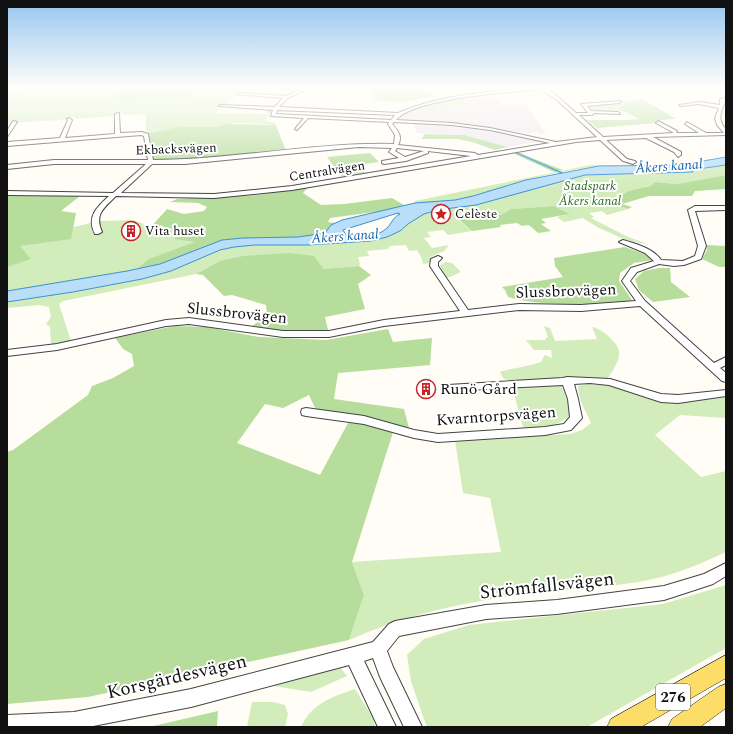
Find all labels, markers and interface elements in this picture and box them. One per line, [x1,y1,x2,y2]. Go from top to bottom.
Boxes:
street label: Ekbacksvägen [135,138,217,160]
water label: Åkers kanal [634,153,704,179]
street label: Centralvägen [288,155,367,187]
park label: Stadspark Åkers kanal [558,176,622,211]
place icon: Celèste [430,203,452,225]
place label: Celèste [455,204,497,224]
building icon: Vita huset [120,220,142,242]
place label: Vita huset [145,221,205,241]
water label: Åkers kanal [310,223,380,249]
street label: Slussbrovägen [515,277,617,305]
street label: Slussbrovägen [186,296,288,330]
place label: Runö Gård [440,377,517,401]
building icon: Runö Gård [415,378,437,400]
street label: Kvarntorpsvägen [435,400,557,432]
street label: Strömfallsvägen [478,565,616,607]
street label: Korsgärdesvägen [104,647,250,707]
road number: 276 [656,684,690,710]

